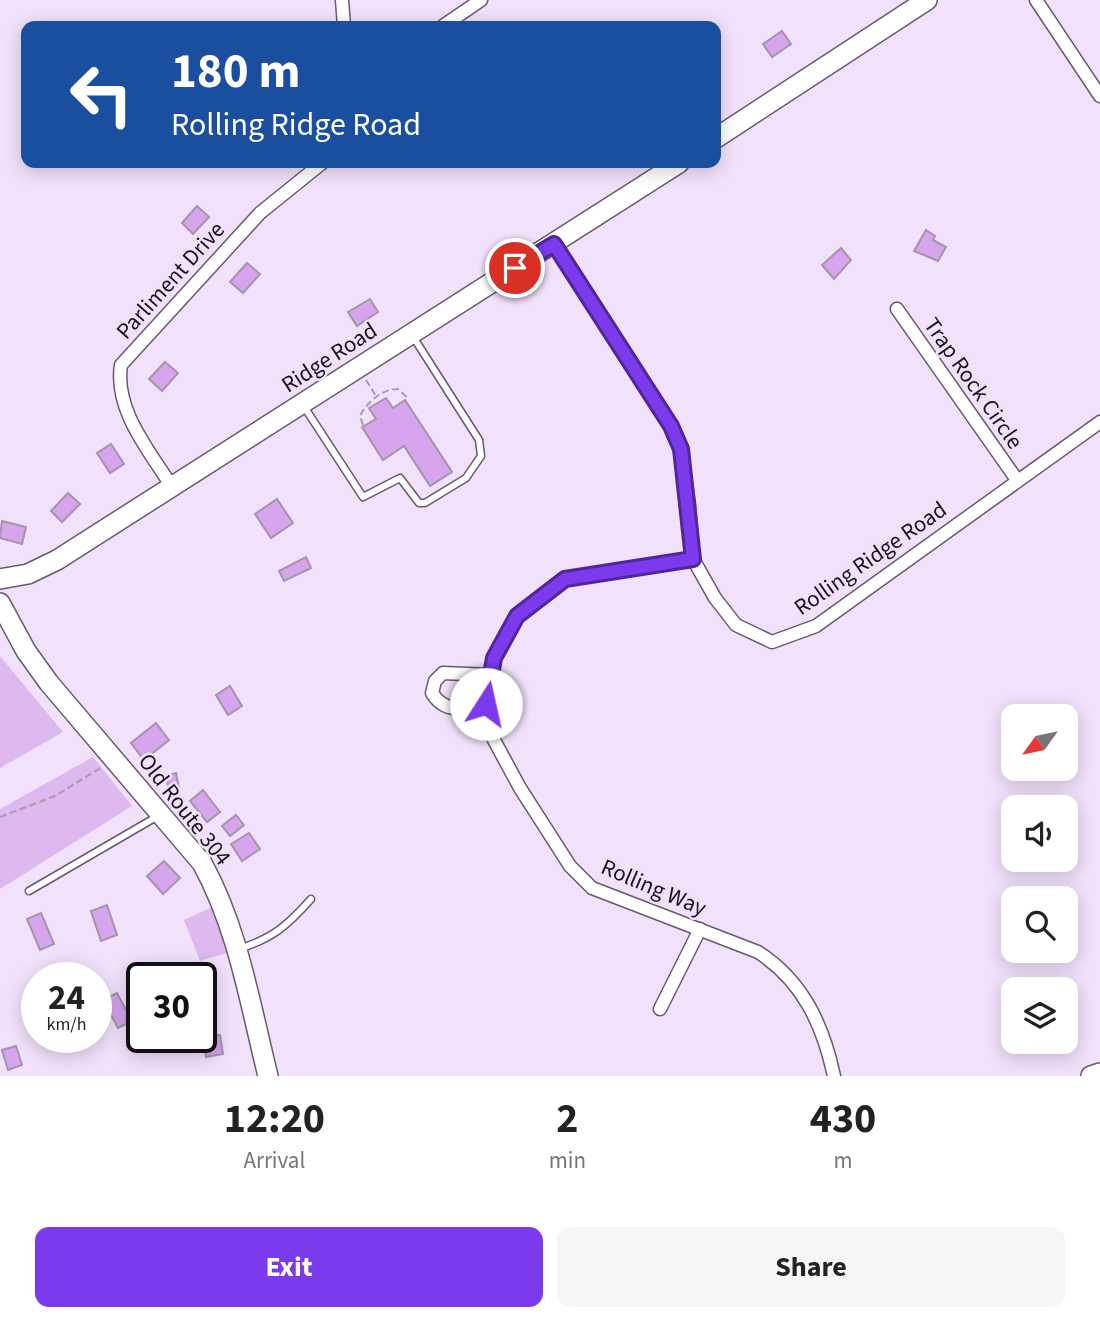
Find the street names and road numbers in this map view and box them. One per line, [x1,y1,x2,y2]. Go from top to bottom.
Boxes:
street label: Parliment Drive [108,214,232,347]
street label: Trap Rock Circle [916,311,1031,456]
street label: Ridge Road [275,314,384,401]
street label: Rolling Ridge Road [787,493,953,623]
street label: Old Route 304 [130,746,239,872]
street label: Rolling Way [596,850,712,925]

